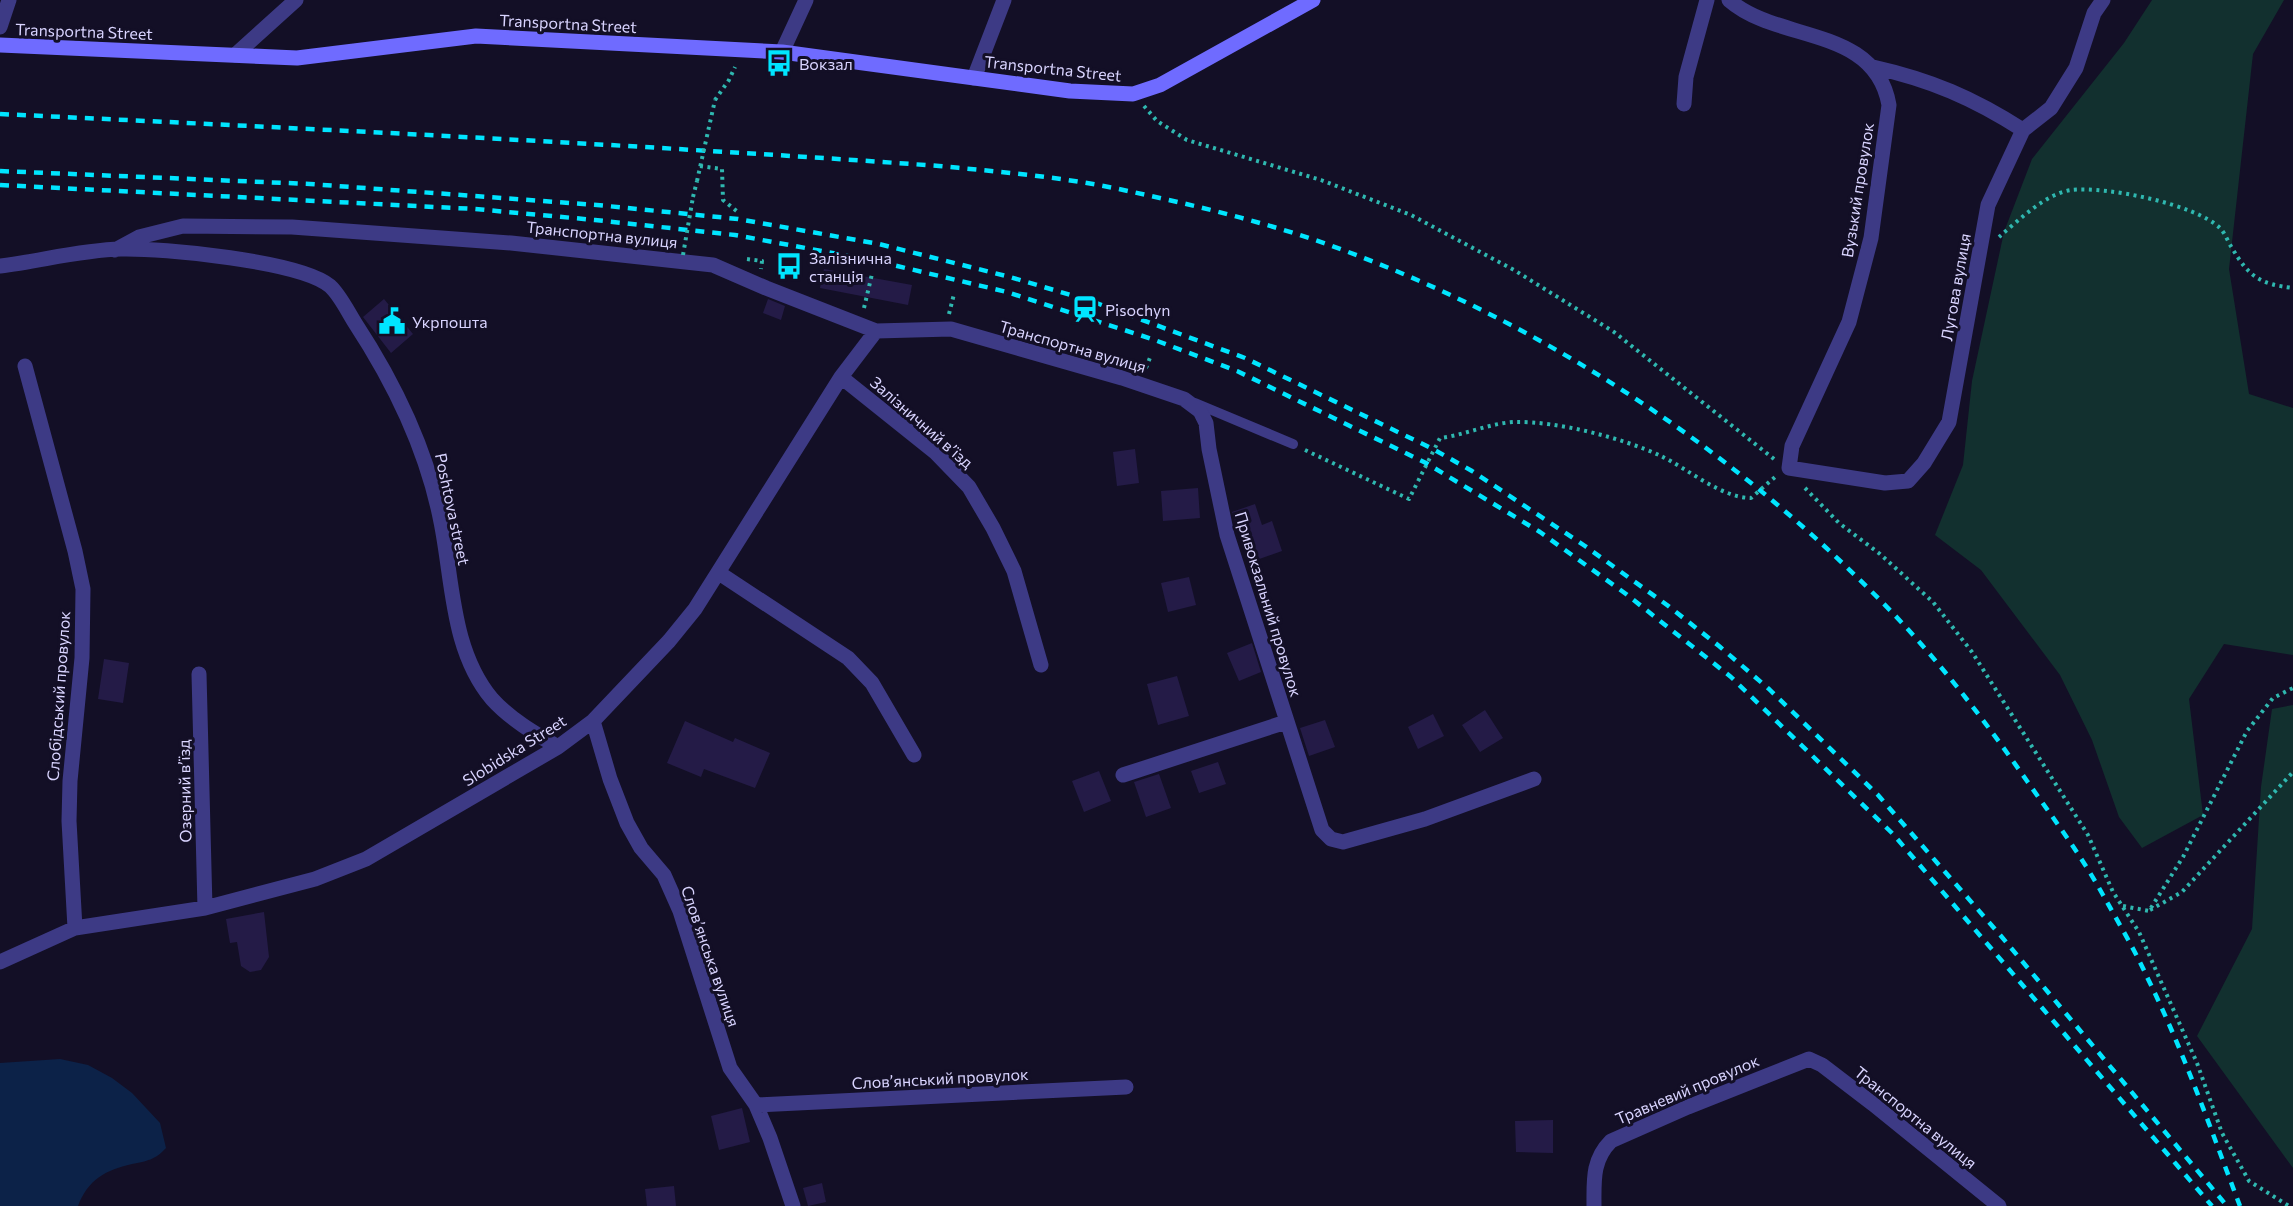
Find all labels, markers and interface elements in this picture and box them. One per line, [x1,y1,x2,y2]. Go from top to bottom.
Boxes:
street label: Transportna Street [499,10,638,36]
street label: Transportna Street [15,19,154,43]
bus stop icon: Вокзал [764,48,794,78]
street label: Transportna Street [984,51,1123,85]
place label: Вокзал [799,54,853,73]
street label: Вузький провулок [1837,121,1877,259]
street label: Транспортна вулиця [526,217,678,251]
street label: Лугова вулиця [1936,232,1974,342]
place label: Залізнична станція [809,248,892,285]
bus stop icon: Залізнична станція [774,251,804,281]
station icon: Pisochyn [1070,294,1100,324]
place label: Pisochyn [1105,300,1170,319]
public building icon: Укрпошта [377,306,407,336]
place label: Укрпошта [412,312,488,331]
street label: Транспортна вулиця [997,316,1149,376]
street label: Залізничний в’їзд [867,372,978,472]
street label: Poshtova street [432,451,474,567]
street label: Привокзальний провулок [1232,509,1306,699]
street label: Слобідський провулок [43,610,73,782]
street label: Slobidska Street [459,710,570,789]
street label: Озерний в’їзд [174,739,194,843]
street label: Слов’янська вулиця [678,883,744,1029]
street label: Травневий провулок [1612,1050,1762,1128]
street label: Транспортна вулиця [1851,1062,1981,1172]
street label: Слов’янський провулок [851,1064,1029,1092]

